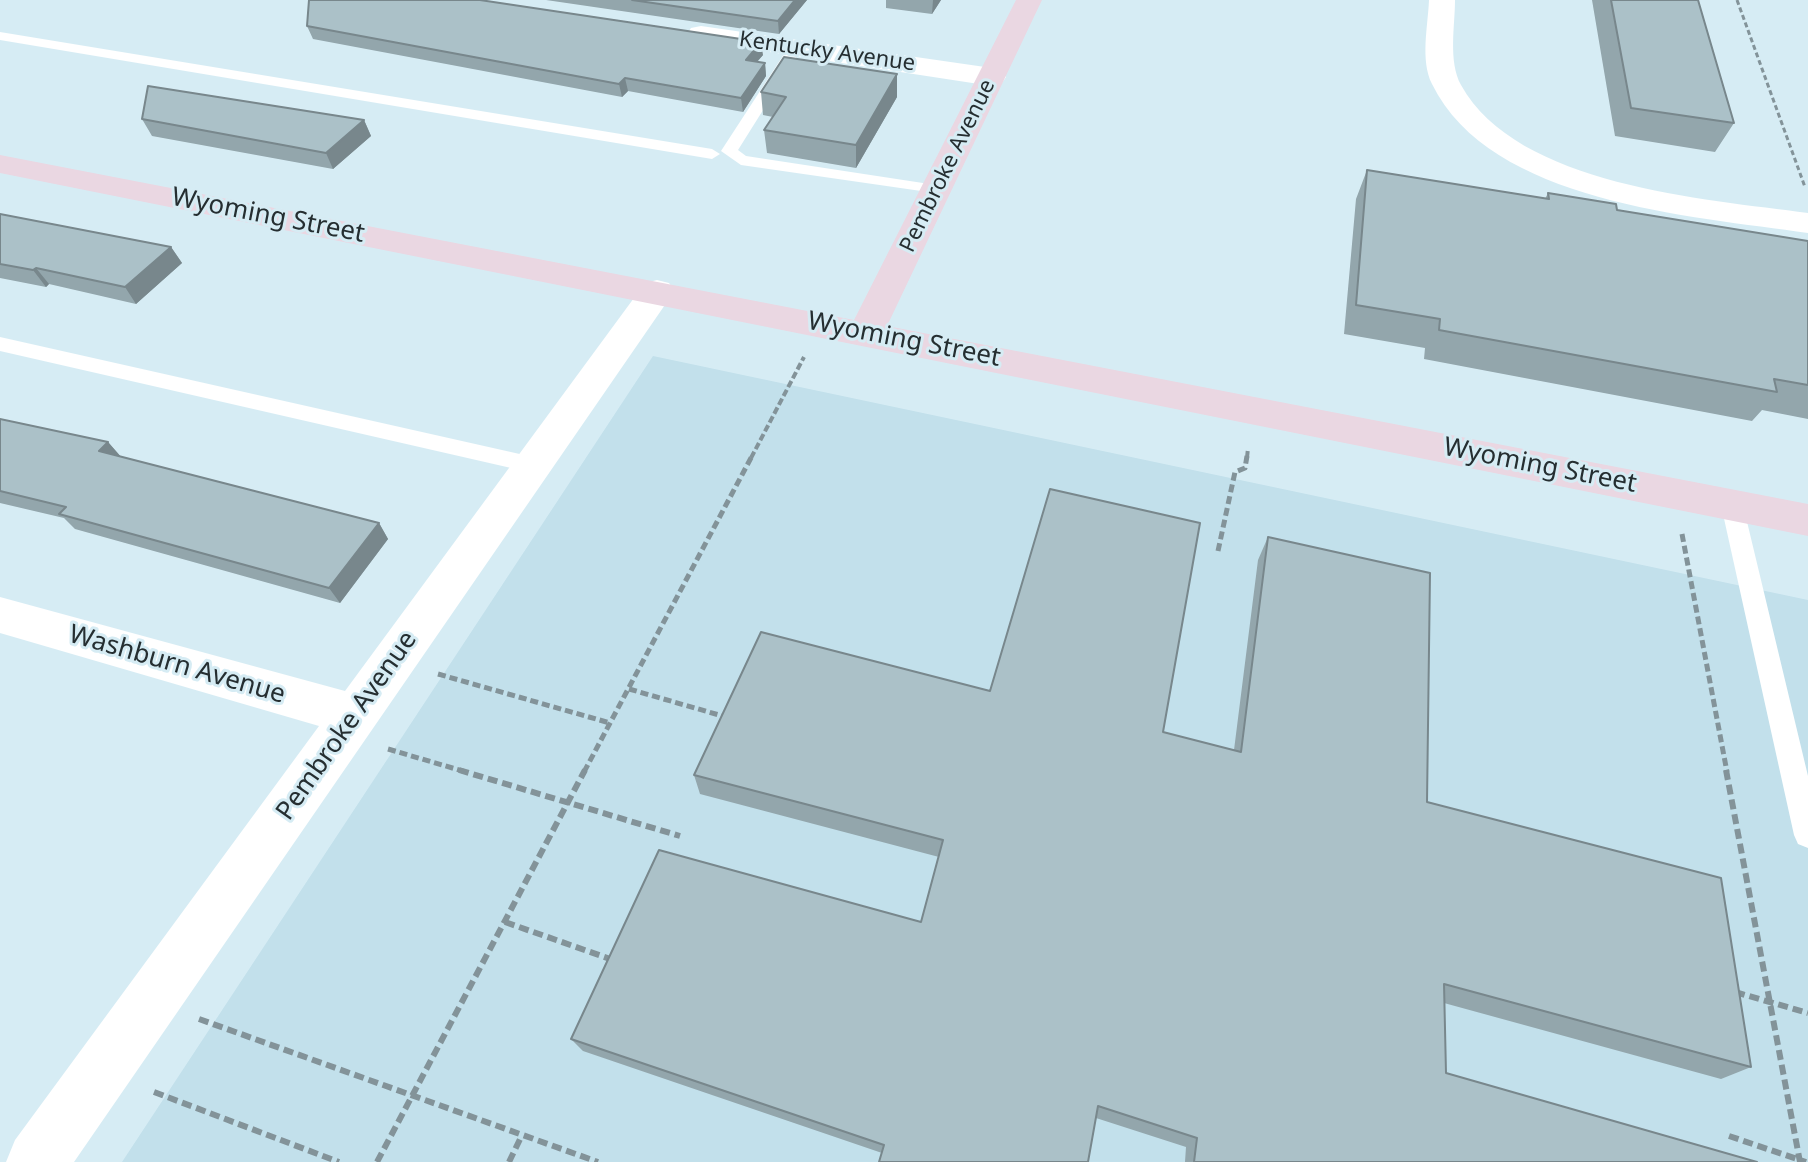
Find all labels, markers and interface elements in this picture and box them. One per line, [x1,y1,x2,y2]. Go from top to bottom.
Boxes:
street label: Kentucky Avenue [737,27,917,77]
street label: Pembroke Avenue [895,75,1001,257]
street label: Wyoming Street [169,182,367,250]
street label: Wyoming Street [805,306,1003,374]
street label: Wyoming Street [1441,432,1639,500]
street label: Washburn Avenue [65,619,289,711]
street label: Pembroke Avenue [270,626,424,826]

